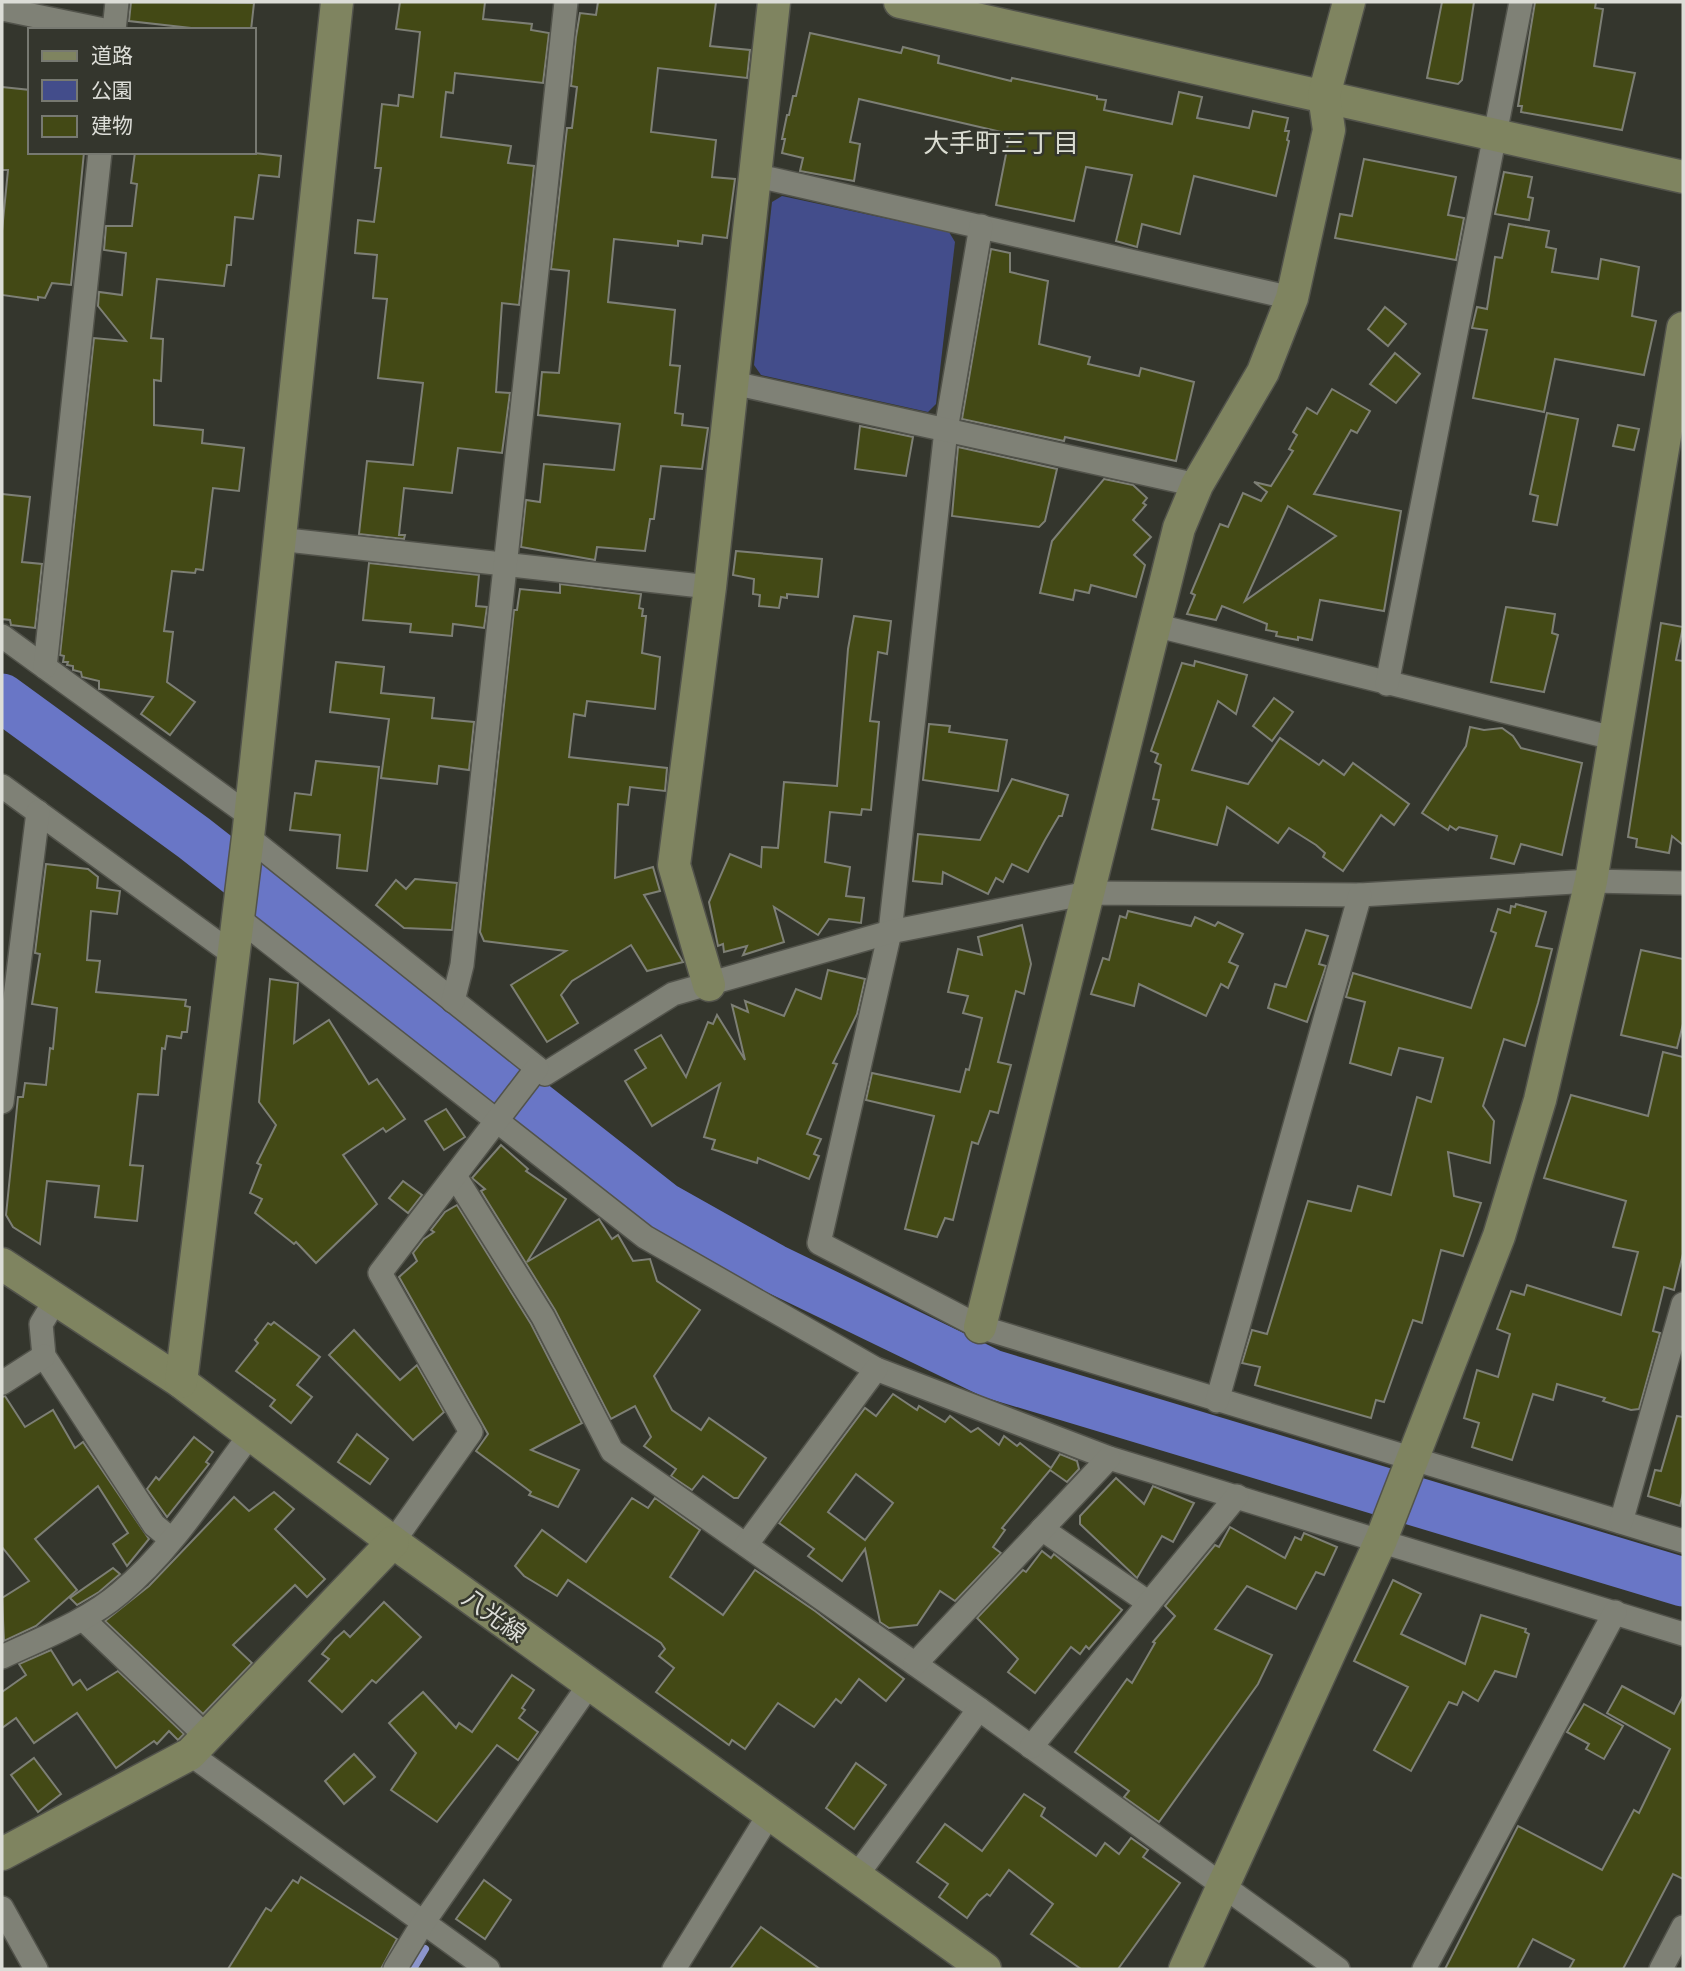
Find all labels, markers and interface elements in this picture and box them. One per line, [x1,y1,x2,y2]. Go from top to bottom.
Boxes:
legend [28,28,256,154]
text: 道路 [91,42,133,69]
text: 公園 [91,77,133,104]
text: 建物 [91,112,133,139]
district label: 大手町三丁目 [923,126,1079,160]
street label: 八光線 [456,1582,533,1649]

